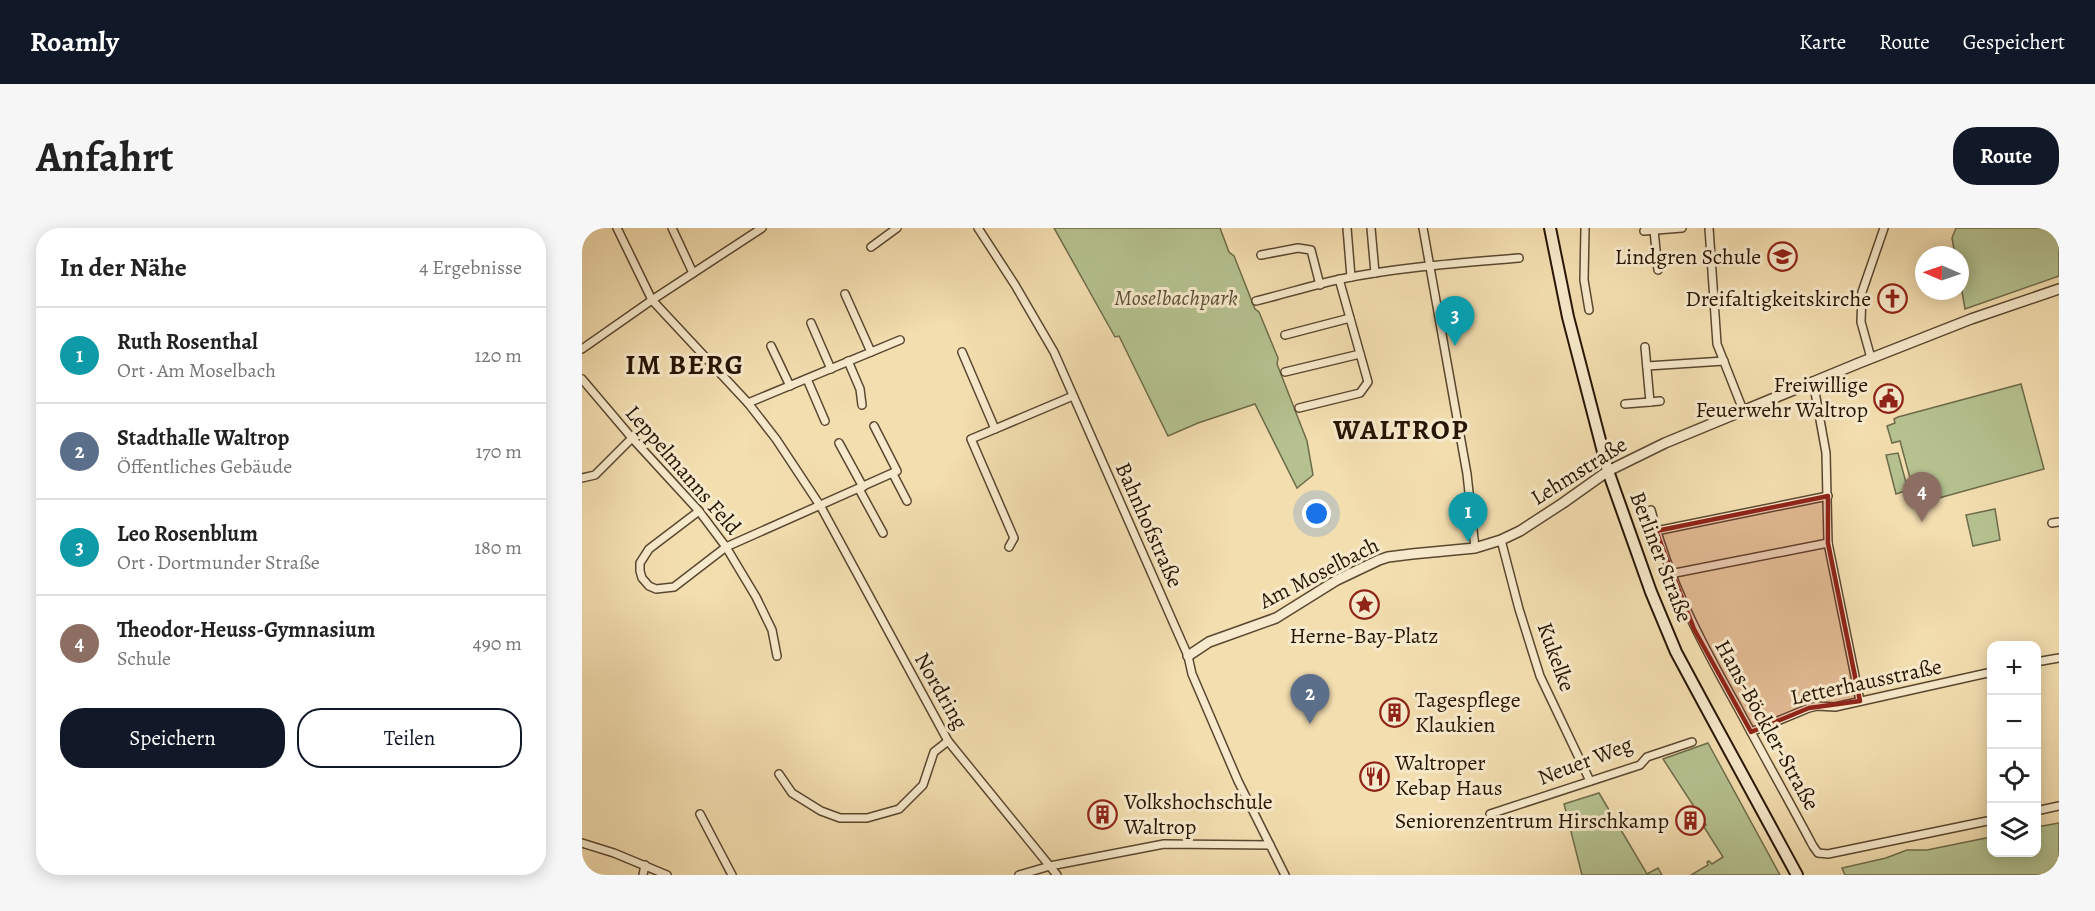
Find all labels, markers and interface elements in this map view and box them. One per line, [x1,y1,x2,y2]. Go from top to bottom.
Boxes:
text: Roamly [30,23,119,61]
text: Karte [1799,28,1846,56]
text: Route [1879,28,1930,56]
text: Gespeichert [1963,28,2065,56]
button: Route [1953,127,2059,185]
text: Anfahrt [36,128,173,185]
school or university icon: Lindgren Schule [1766,241,1798,273]
place label: Lindgren Schule [1615,242,1761,272]
north arrow [1915,246,1969,300]
text: In der Nähe [60,250,187,285]
text: 4 Ergebnisse [419,254,522,281]
park label: Moselbachpark [1114,283,1238,313]
church icon: Dreifaltigkeitskirche [1876,283,1908,315]
place label: Dreifaltigkeitskirche [1685,284,1871,314]
pin: 3 [1436,296,1474,346]
text: Ruth Rosenthal [117,327,258,357]
text: 1 [76,342,83,369]
text: 120 m [474,342,522,369]
district label: IM BERG [625,346,745,384]
text: Ort · Am Moselbach [117,357,276,384]
place label: Freiwillige Feuerwehr Waltrop [1695,370,1868,425]
public building icon: Freiwillige Feuerwehr Waltrop [1873,382,1905,414]
street label: Leppelmanns Feld [618,399,748,541]
district label: WALTROP [1332,411,1469,449]
text: Stadthalle Waltrop [117,423,289,453]
street label: Lehmstraße [1525,430,1633,512]
text: 2 [75,438,84,465]
text: 170 m [476,438,522,465]
text: Öffentliches Gebäude [117,453,292,480]
street label: Bahnhofstraße [1108,457,1190,593]
pin: 4 [1902,472,1942,522]
street label: Berliner Straße [1622,487,1700,627]
pin: 1 [1448,492,1488,542]
your location [1302,499,1331,528]
text: Leo Rosenblum [117,519,258,549]
street label: Am Moselbach [1253,530,1384,617]
text: 3 [75,534,84,561]
text: 180 m [474,534,522,561]
text: Ort · Dortmunder Straße [117,549,320,576]
place icon: Herne-Bay-Platz [1348,588,1380,620]
text: Theodor-Heuss-Gymnasium [117,615,375,645]
street label: Kukelke [1530,618,1582,696]
place label: Herne-Bay-Platz [1290,621,1439,651]
text: 4 [75,630,84,657]
text: 490 m [473,630,522,657]
street label: Hans-Böckler-Straße [1708,634,1826,816]
map controls [1987,641,2041,857]
button: + [1987,641,2041,695]
text: Schule [117,645,171,672]
street label: Nordring [907,647,975,735]
street label: Letterhausstraße [1788,651,1944,713]
pin: 2 [1290,674,1330,724]
place label: Tagespflege Klaukien [1415,685,1521,740]
button: − [1987,695,2041,749]
building icon: Tagespflege Klaukien [1378,697,1410,729]
button: Speichern [60,708,285,768]
button: Teilen [297,708,522,768]
street label: Neuer Weg [1533,729,1637,793]
place label: Waltroper Kebap Haus [1394,748,1503,803]
button: locate [1987,749,2041,803]
restaurant icon: Waltroper Kebap Haus [1358,760,1390,792]
place label: Volkshochschule Waltrop [1123,787,1273,842]
building icon: Volkshochschule Waltrop [1087,799,1119,831]
button: layers [1987,803,2041,857]
building icon: Seniorenzentrum Hirschkamp [1674,805,1706,837]
place label: Seniorenzentrum Hirschkamp [1395,806,1669,836]

